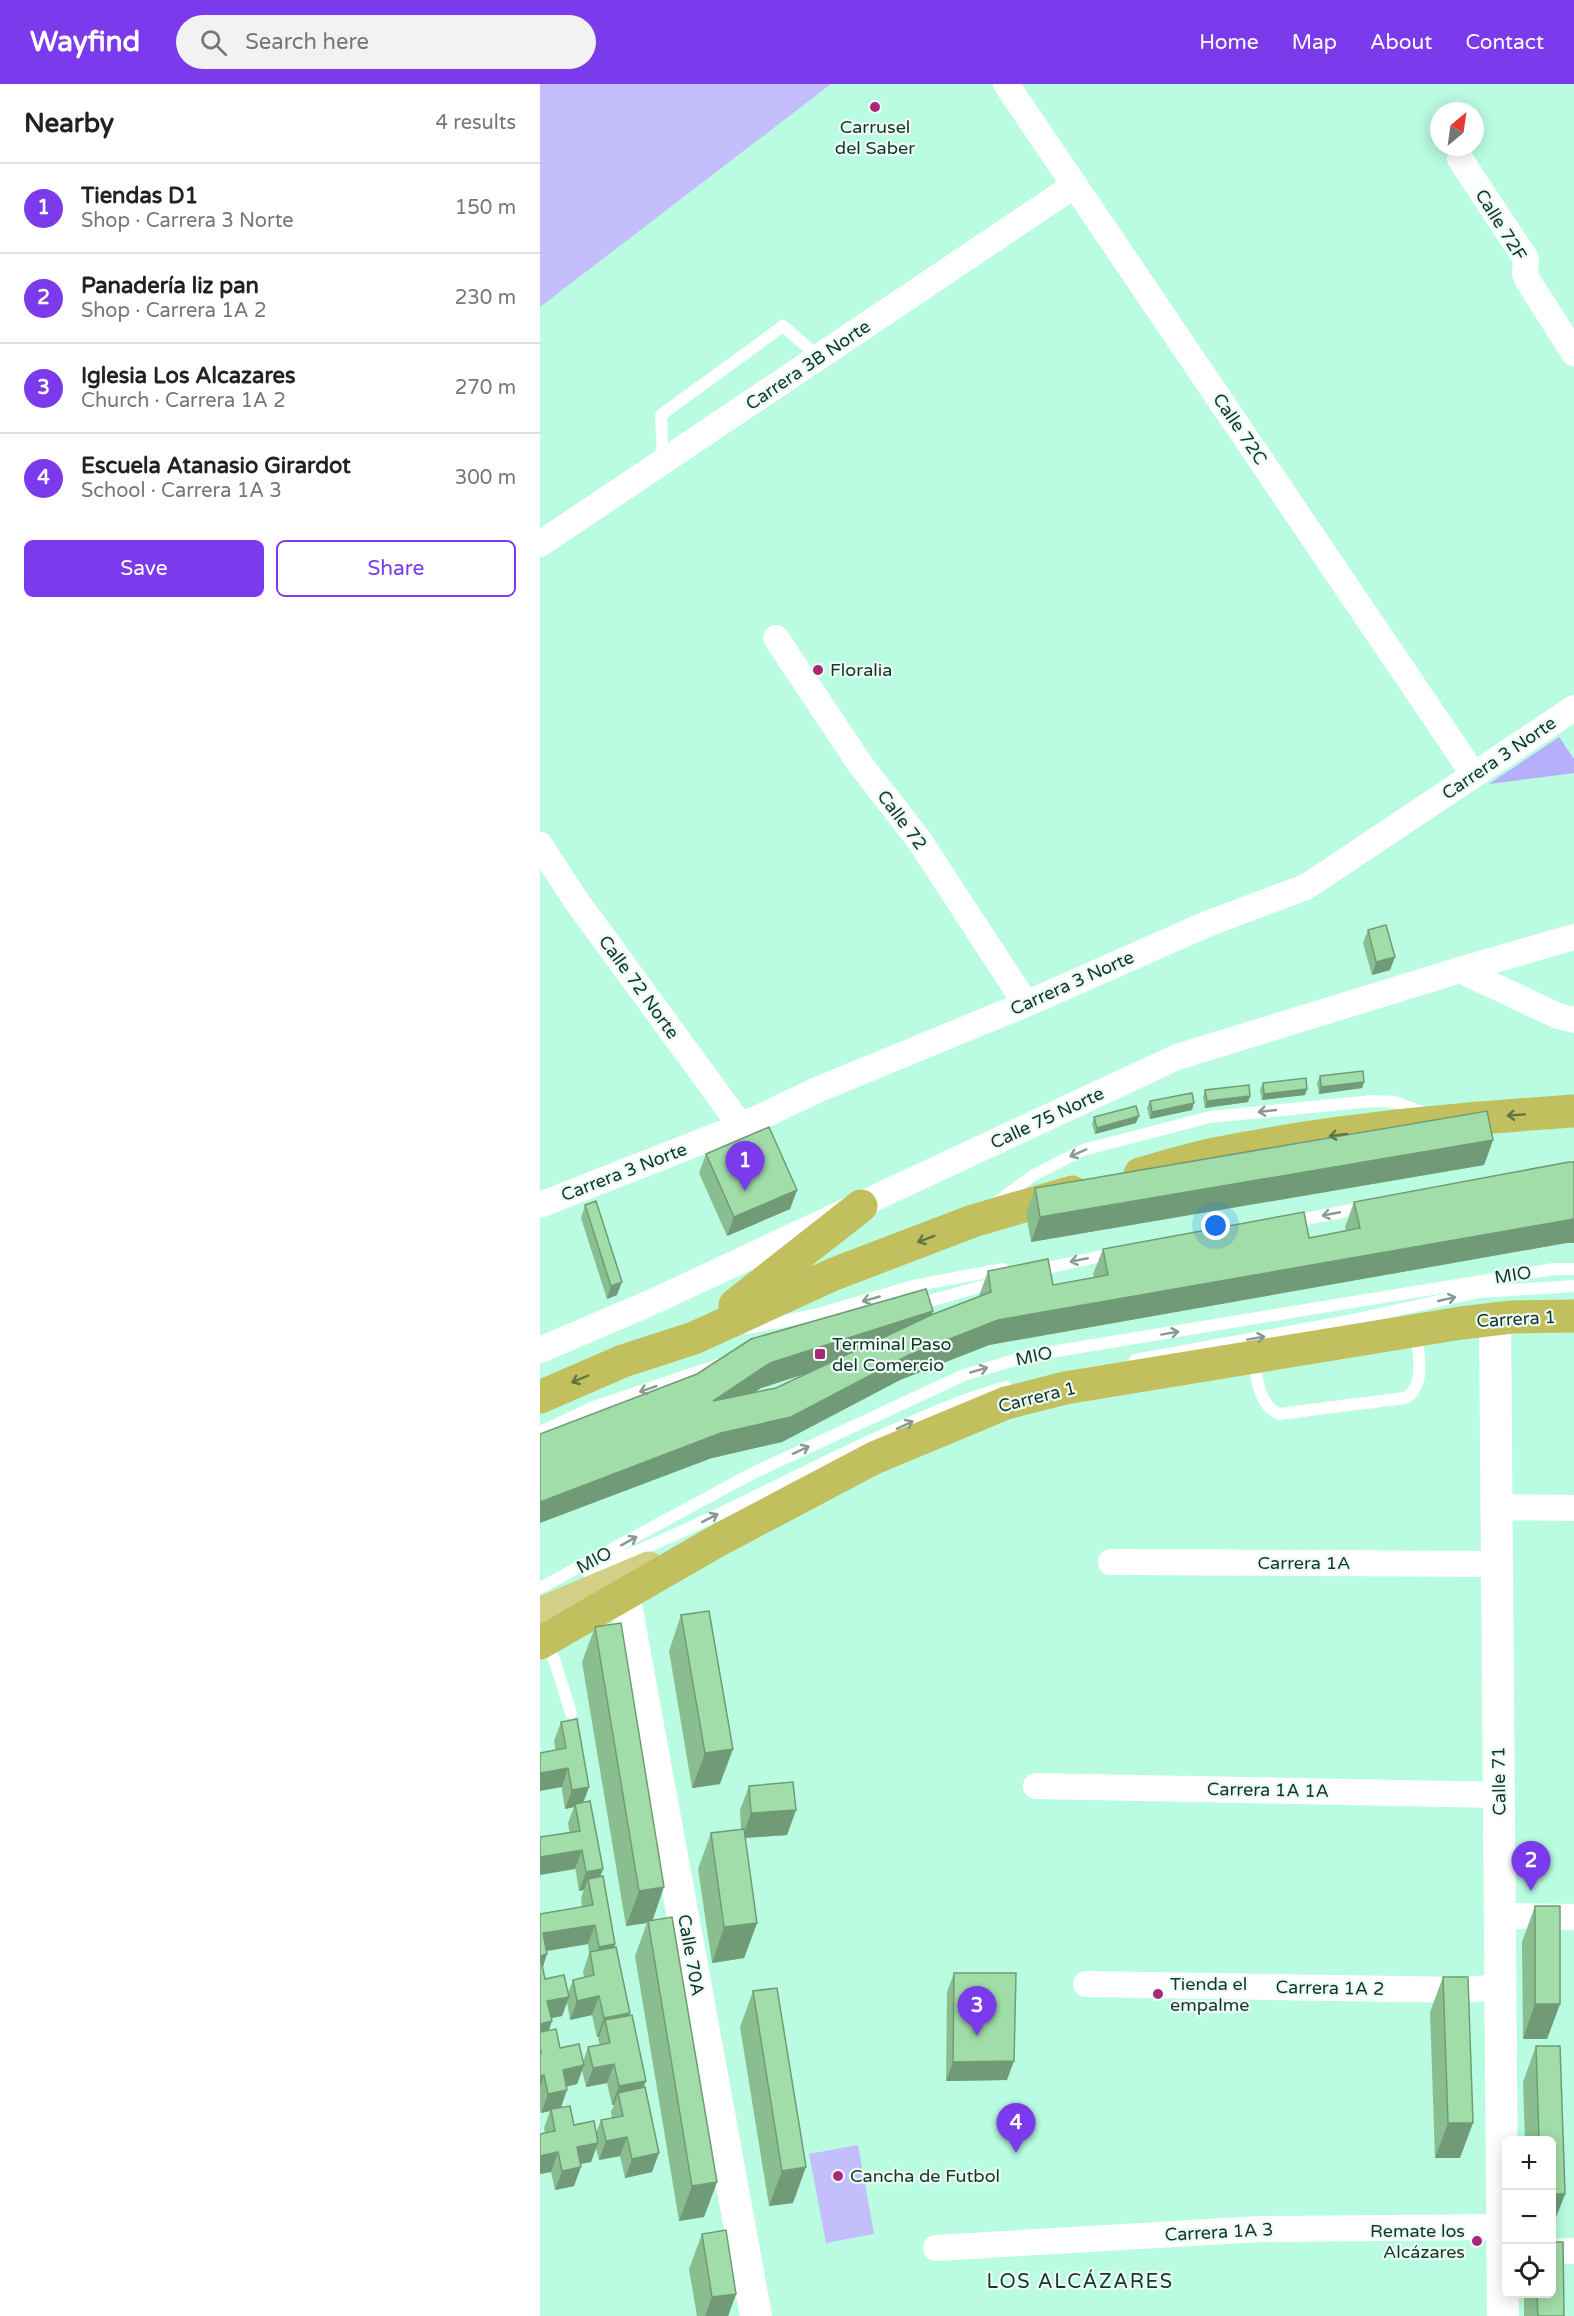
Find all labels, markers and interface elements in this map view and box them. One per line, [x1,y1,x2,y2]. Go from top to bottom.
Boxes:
search box [176,15,596,69]
text: Wayfind [30,25,140,59]
icon: search [197,26,230,59]
text: Search here [245,29,369,55]
text: Home [1199,30,1259,55]
text: Map [1292,30,1337,55]
text: About [1370,30,1432,55]
text: Contact [1465,30,1544,55]
marker: Carrusel del Saber [868,100,882,114]
north arrow [1430,102,1484,156]
text: Nearby [24,108,114,139]
text: 4 results [436,111,516,135]
place label: Carrusel del Saber [835,116,915,159]
text: Tiendas D1 [81,183,198,209]
street label: Calle 72F [1470,185,1532,265]
text: 1 [37,196,50,220]
text: 150 m [455,196,516,220]
text: Shop · Carrera 3 Norte [81,209,293,233]
text: Panadería liz pan [81,273,259,299]
text: 2 [37,286,50,310]
text: 230 m [455,286,516,310]
text: Shop · Carrera 1A 2 [81,299,267,323]
street label: Carrera 3B Norte [742,315,874,415]
text: Iglesia Los Alcazares [81,363,296,389]
text: 3 [37,376,50,400]
text: 270 m [455,376,516,400]
text: Church · Carrera 1A 2 [81,389,286,413]
street label: Calle 72C [1208,389,1272,469]
text: Escuela Atanasio Girardot [81,453,351,479]
text: 4 [37,466,50,490]
text: 300 m [455,466,516,490]
text: School · Carrera 1A 3 [81,479,282,503]
button: Save [24,540,264,597]
button: Share [276,540,516,597]
place label: Floralia [830,659,892,681]
marker: Floralia [811,663,825,677]
street label: Carrera 3 Norte [1438,712,1560,804]
street label: Calle 72 [872,786,932,854]
street label: Calle 72 Norte [594,931,684,1043]
street label: Carrera 3 Norte [1007,946,1137,1020]
street label: Calle 75 Norte [987,1082,1107,1154]
one-way arrow [1258,1106,1278,1117]
one-way arrow [1506,1109,1526,1120]
one-way arrow [1328,1129,1348,1140]
street label: Carrera 3 Norte [558,1138,690,1206]
pin: 1 [726,1142,764,1191]
one-way arrow [1069,1148,1087,1160]
one-way arrow [1322,1209,1341,1220]
your location [1201,1211,1230,1240]
one-way arrow [917,1234,936,1245]
one-way arrow [1070,1255,1090,1266]
street label: MIO [1493,1261,1533,1289]
one-way arrow [1437,1293,1456,1305]
one-way arrow [862,1294,881,1305]
street label: Carrera 1 [1476,1306,1556,1332]
one-way arrow [1160,1327,1179,1338]
one-way arrow [1246,1332,1265,1343]
place label: Terminal Paso del Comercio [832,1333,952,1376]
street label: MIO [1014,1341,1054,1371]
marker: Terminal Paso del Comercio [813,1347,827,1361]
one-way arrow [969,1364,988,1375]
one-way arrow [571,1375,589,1386]
street label: Carrera 1 [996,1377,1078,1417]
one-way arrow [639,1384,658,1395]
one-way arrow [895,1418,913,1430]
one-way arrow [792,1444,810,1456]
one-way arrow [701,1512,719,1524]
one-way arrow [620,1535,637,1547]
street label: MIO [572,1542,616,1578]
street label: Carrera 1A [1258,1552,1350,1574]
street label: Calle 71 [1487,1746,1511,1816]
street label: Carrera 1A 1A [1207,1778,1329,1802]
pin: 2 [1512,1842,1550,1891]
street label: Calle 70A [673,1912,709,1998]
place label: Tienda el empalme [1170,1973,1249,2016]
street label: Carrera 1A 2 [1275,1976,1385,2000]
pin: 3 [958,1986,996,2036]
marker: Tienda el empalme [1151,1987,1165,2001]
pin: 4 [996,2104,1036,2153]
map controls [1502,2136,1556,2298]
button: + [1502,2136,1556,2190]
place label: Cancha de Futbol [850,2165,1000,2187]
marker: Cancha de Futbol [831,2169,845,2183]
button: − [1502,2190,1556,2244]
street label: Carrera 1A 3 [1164,2218,1274,2246]
place label: Remate los Alcázares [1370,2220,1465,2263]
marker: Remate los Alcázares [1470,2234,1484,2248]
button: locate [1502,2244,1556,2298]
district label: LOS ALCÁZARES [986,2269,1174,2294]

